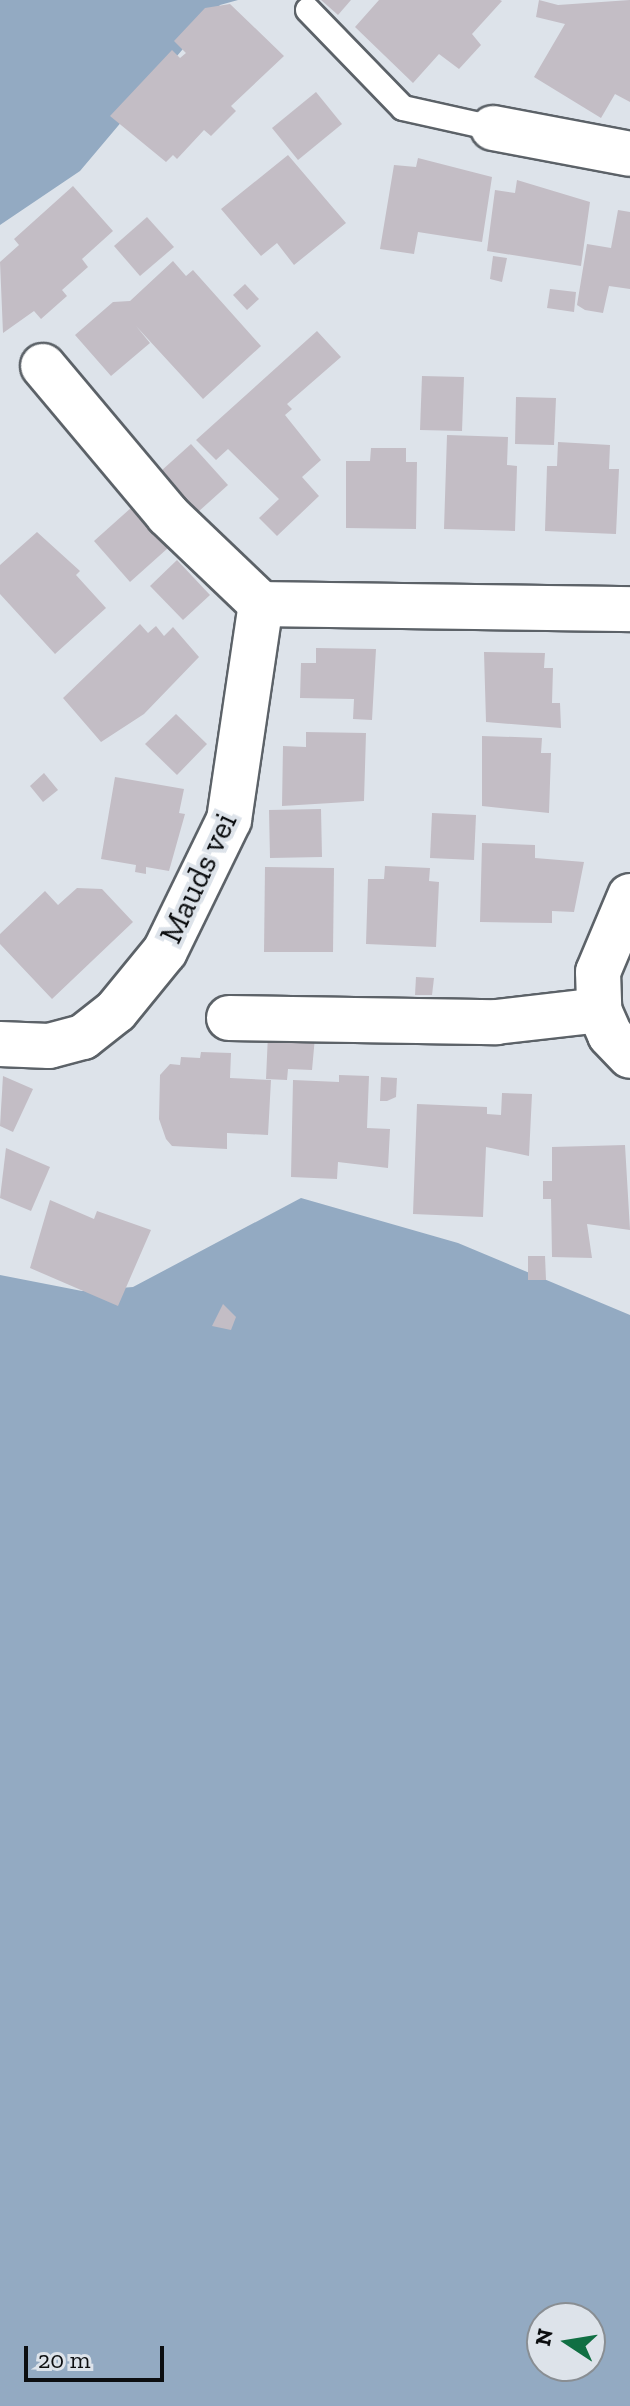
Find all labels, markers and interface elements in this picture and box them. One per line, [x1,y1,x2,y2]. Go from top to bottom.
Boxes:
street label: Mauds vei [151,806,245,950]
north arrow [526,2302,606,2382]
text: N [529,2326,559,2348]
scale bar [28,2330,168,2380]
text: 20 m [38,2345,90,2374]

